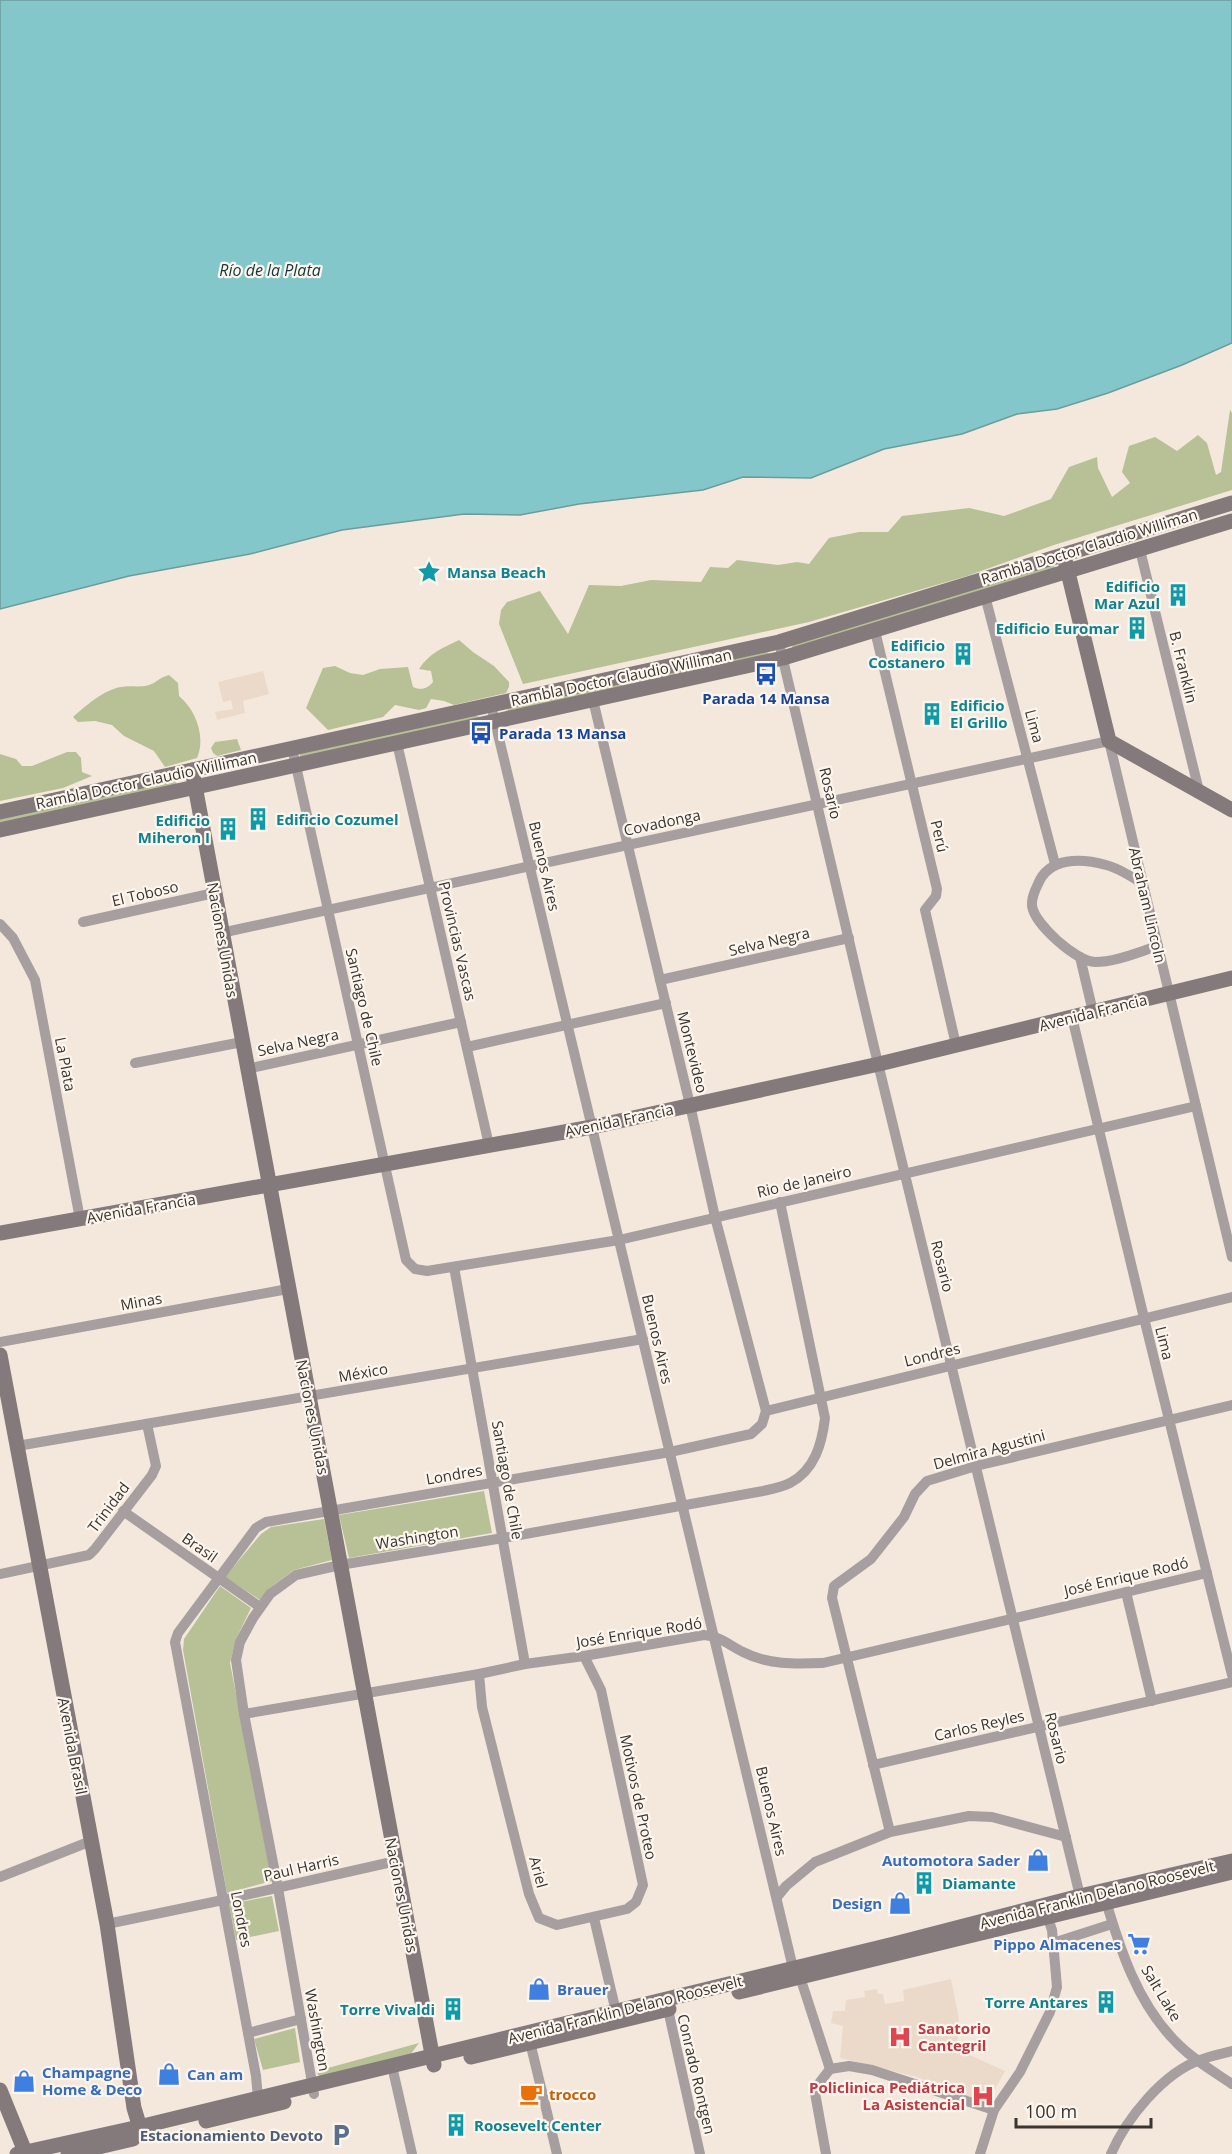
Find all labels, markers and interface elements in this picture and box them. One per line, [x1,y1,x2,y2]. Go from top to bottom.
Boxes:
water label: Río de la Plata [219,259,321,281]
street label: Rambla Doctor Claudio Williman [978,504,1200,588]
place icon: Mansa Beach [416,559,442,585]
place label: Mansa Beach [447,562,546,582]
place label: Edificio Mar Azul [1094,576,1160,613]
building icon: Edificio Mar Azul [1165,582,1191,608]
building icon: Edificio Euromar [1124,615,1150,641]
place label: Edificio Euromar [996,618,1119,638]
street label: B. Franklin [1165,629,1203,705]
place label: Edificio Costanero [868,635,945,672]
building icon: Edificio Costanero [950,641,976,667]
street label: Rambla Doctor Claudio Williman [509,644,733,710]
bus stop icon: Parada 14 Mansa [753,661,779,687]
place label: Parada 14 Mansa [702,688,830,708]
place label: Edificio El Grillo [950,695,1008,732]
building icon: Edificio El Grillo [919,701,945,727]
street label: Lima [1021,707,1049,745]
bus stop icon: Parada 13 Mansa [468,720,494,746]
place label: Parada 13 Mansa [499,723,626,743]
street label: Rambla Doctor Claudio Williman [34,747,258,813]
street label: Rosario [815,765,847,821]
street label: Covadonga [622,804,702,840]
building icon: Edificio Cozumel [245,806,271,832]
place label: Edificio Cozumel [276,809,399,829]
place label: Edificio Miheron I [138,810,210,847]
building icon: Edificio Miheron I [215,816,241,842]
street label: Perú [927,818,953,854]
street label: Buenos Aires [525,819,565,913]
street label: Abraham Lincoln [1125,845,1171,965]
street label: El Toboso [110,876,180,910]
street label: Provincias Vascas [435,879,481,1003]
street label: Naciones Unidas [203,881,243,999]
street label: Selva Negra [727,922,811,960]
street label: Santiago de Chile [342,946,388,1068]
street label: Avenida Francia [1037,989,1149,1035]
street label: Montevideo [673,1009,713,1095]
street label: Selva Negra [256,1024,340,1060]
street label: La Plata [51,1035,81,1093]
street label: Avenida Francia [563,1099,675,1141]
street label: Rio de Janeiro [755,1160,853,1202]
street label: Avenida Francia [85,1189,197,1227]
street label: Rosario [927,1238,959,1294]
street label: Minas [119,1288,163,1314]
street label: Buenos Aires [638,1292,678,1386]
street label: Lima [1151,1324,1179,1362]
street label: Londres [902,1337,962,1371]
street label: Naciones Unidas [292,1358,334,1476]
street label: México [337,1358,389,1386]
street label: Santiago de Chile [488,1419,528,1541]
street label: Delmira Agustini [931,1424,1047,1474]
street label: Londres [424,1459,484,1489]
street label: Trinidad [83,1478,133,1536]
street label: Washington [374,1521,460,1553]
street label: Brasil [178,1528,222,1566]
street label: José Enrique Rodó [1060,1552,1190,1600]
street label: José Enrique Rodó [573,1612,703,1652]
street label: Avenida Brasil [54,1696,92,1796]
street label: Carlos Reyles [932,1705,1026,1745]
street label: Rosario [1041,1710,1073,1766]
street label: Motivos de Proteo [616,1732,662,1862]
street label: Buenos Aires [752,1764,792,1858]
street label: Naciones Unidas [381,1836,423,1954]
shop icon: Automotora Sader [1025,1847,1051,1873]
street label: Paul Harris [261,1849,341,1885]
place label: Automotora Sader [882,1850,1020,1870]
street label: Ariel [525,1854,553,1890]
street label: Avenida Franklin Delano Roosevelt [978,1855,1216,1933]
building icon: Diamante [911,1870,937,1896]
place label: Diamante [942,1873,1016,1893]
street label: Londres [227,1889,257,1949]
shop icon: Design [887,1890,913,1916]
place label: Design [832,1893,882,1913]
supermarket icon: Pippo Almacenes [1126,1931,1152,1957]
place label: Pippo Almacenes [993,1934,1121,1954]
street label: Salt Lake [1137,1961,1187,2025]
street label: Avenida Franklin Delano Roosevelt [506,1970,744,2048]
shop icon: Brauer [526,1976,552,2002]
place label: Brauer [557,1979,609,1999]
street label: Washington [301,1987,335,2073]
building icon: Torre Antares [1093,1989,1119,2015]
place label: Torre Antares [985,1992,1088,2012]
building icon: Torre Vivaldi [440,1996,466,2022]
place label: Torre Vivaldi [340,1999,435,2019]
street label: Conrado Rontgen [673,2012,721,2136]
place label: Sanatorio Cantegril [918,2018,991,2055]
hospital icon: Sanatorio Cantegril [887,2024,913,2050]
shop icon: Can am [156,2061,182,2087]
place label: Champagne Home & Deco [42,2062,142,2099]
place label: Can am [187,2064,243,2084]
shop icon: Champagne Home & Deco [11,2068,37,2094]
place label: Policlinica Pediátrica La Asistencial [809,2077,965,2114]
cafe icon: trocco [518,2081,544,2107]
hospital icon: Policlinica Pediátrica La Asistencial [970,2083,996,2109]
place label: trocco [549,2084,596,2104]
scale bar [1016,2091,1151,2129]
text: 100 m [1025,2099,1077,2123]
building icon: Roosevelt Center [443,2112,469,2138]
place label: Roosevelt Center [474,2115,602,2135]
parking icon: Estacionamiento Devoto [328,2122,354,2148]
place label: Estacionamiento Devoto [140,2125,323,2145]

